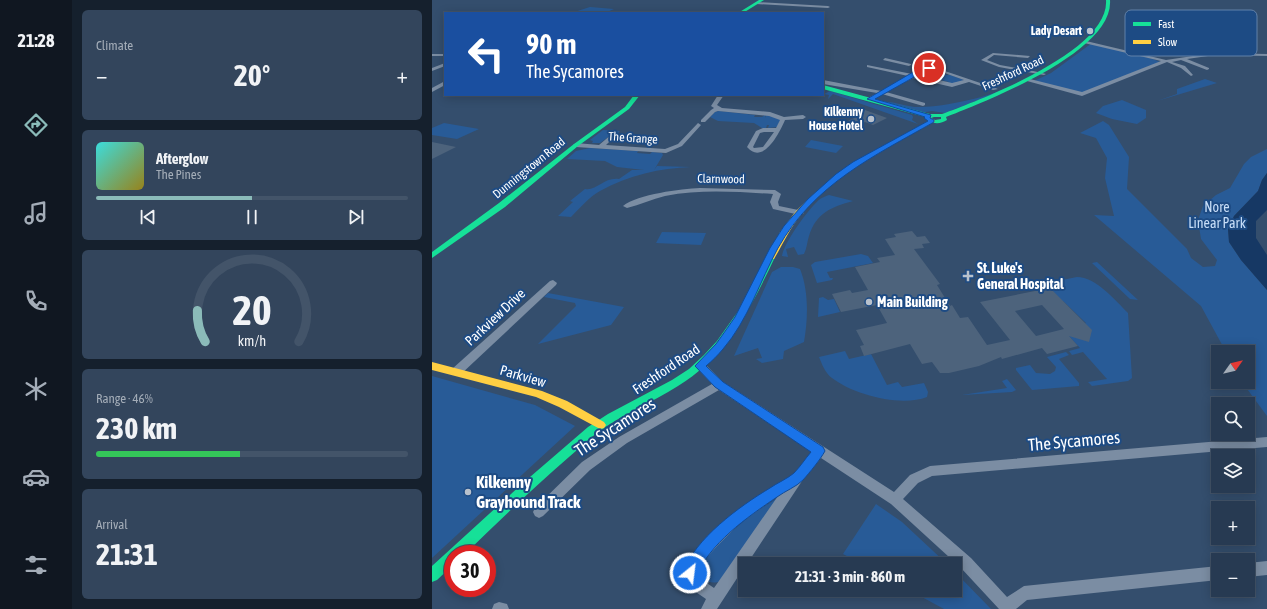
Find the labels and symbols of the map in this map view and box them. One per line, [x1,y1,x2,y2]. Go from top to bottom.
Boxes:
legend [1125,10,1257,56]
text: Fast [1158,18,1174,30]
place label: Lady Desart [1031,24,1083,38]
marker: Lady Desart [1085,26,1095,36]
text: Slow [1158,36,1177,48]
pin [912,51,946,85]
street label: Freshford Road [980,53,1046,93]
place label: Kilkenny House Hotel [809,105,864,133]
marker: Kilkenny House Hotel [866,114,876,124]
street label: The Grange [608,129,658,147]
street label: Dunningstown Road [490,135,568,201]
street label: Clarnwood [697,172,745,186]
park label: Nore Linear Park [1188,199,1246,231]
place label: St. Luke's General Hospital [977,260,1064,292]
marker: St. Luke's General Hospital [962,270,974,282]
street label: Parkview Drive [462,285,528,349]
place label: Main Building [877,294,949,310]
marker: Main Building [864,297,874,307]
street label: Freshford Road [629,341,703,397]
north arrow [1211,345,1255,389]
street label: Parkview [498,362,548,390]
street label: The Sycamores [571,393,659,461]
street label: The Sycamores [1027,427,1121,455]
place label: Kilkenny Grayhound Track [476,472,581,512]
marker: Kilkenny Grayhound Track [463,487,473,497]
speed limit sign: 30 [444,545,496,597]
position arrow [669,552,711,594]

